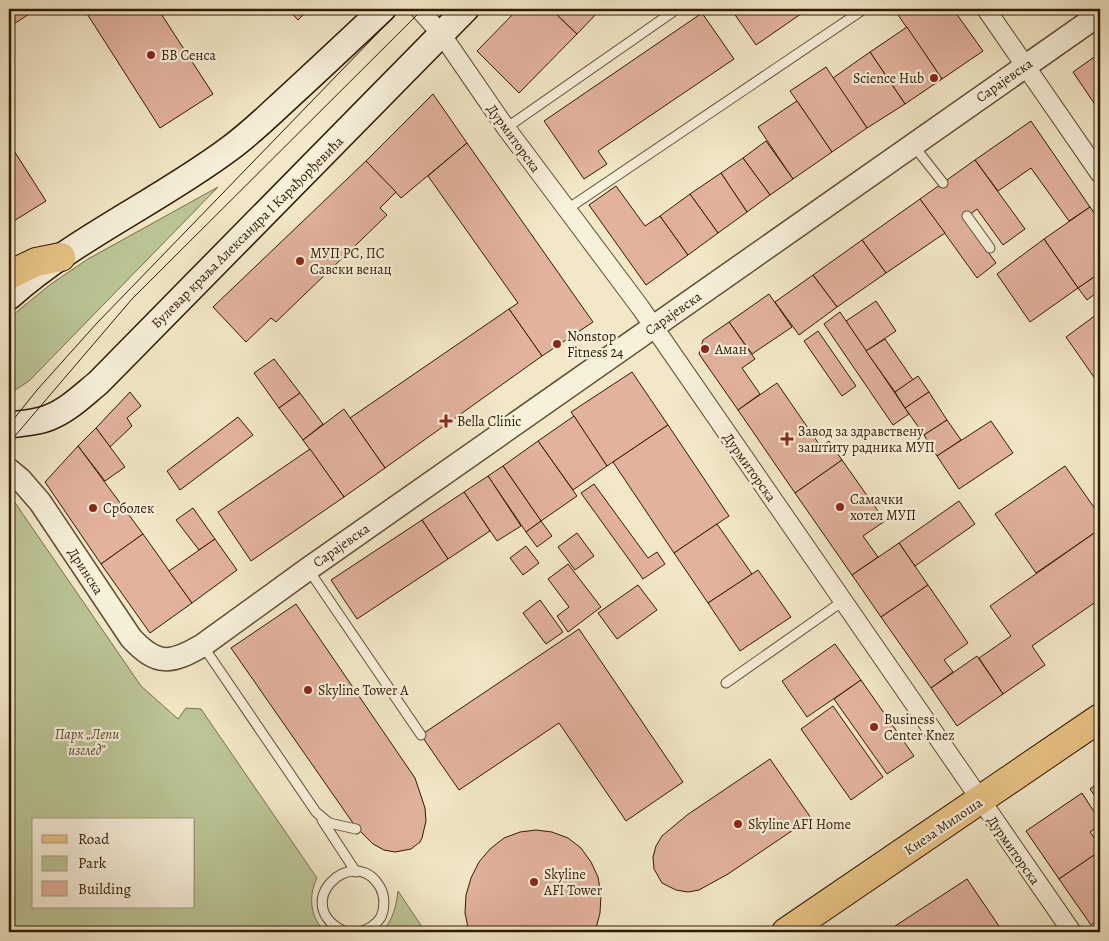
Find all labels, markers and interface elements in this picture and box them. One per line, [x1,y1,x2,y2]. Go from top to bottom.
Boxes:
place label: БВ Сенса [161,46,216,65]
marker: БВ Сенса [145,49,157,61]
street label: Сарајевска [972,54,1037,107]
place label: Science Hub [853,69,924,88]
marker: Science Hub [928,72,940,84]
street label: Дурмиторска [482,100,545,177]
street label: Булевар краља Александра I Карађорђевића [147,132,348,333]
place label: МУП РС, ПС Савски венац [310,244,392,279]
marker: МУП РС, ПС Савски венац [294,255,306,267]
street label: Сарајевска [641,287,706,340]
place label: Nonstop Fitness 24 [567,327,623,362]
marker: Nonstop Fitness 24 [551,338,563,350]
place label: Аман [714,340,747,359]
marker: Аман [699,343,711,355]
place label: Bella Clinic [457,412,521,431]
marker: Bella Clinic [439,414,453,428]
place label: Завод за здравствену заштиту радника МУП [798,422,935,457]
street label: Дурмиторска [719,429,781,506]
marker: Завод за здравствену заштиту радника МУП [780,432,794,446]
place label: Самачки хотел МУП [850,490,916,525]
place label: Срболек [103,499,154,518]
marker: Самачки хотел МУП [834,501,846,513]
marker: Срболек [87,502,99,514]
street label: Сарајевска [309,519,374,572]
street label: Дринска [63,544,108,599]
place label: Skyline Tower A [318,681,409,700]
marker: Skyline Tower A [302,684,314,696]
place label: Business Center Knez [884,710,955,745]
marker: Business Center Knez [868,721,880,733]
park label: Парк „Лепи изглед” [55,725,119,760]
street label: Кнеза Милоша [900,793,987,860]
street label: Дурмиторска [983,812,1045,889]
place label: Skyline AFI Home [748,815,851,834]
legend [32,818,195,908]
marker: Skyline AFI Home [732,818,744,830]
text: Road [78,829,110,849]
text: Park [78,853,107,873]
place label: Skyline AFI Tower [543,865,603,900]
marker: Skyline AFI Tower [528,876,540,888]
text: Building [78,879,131,899]

